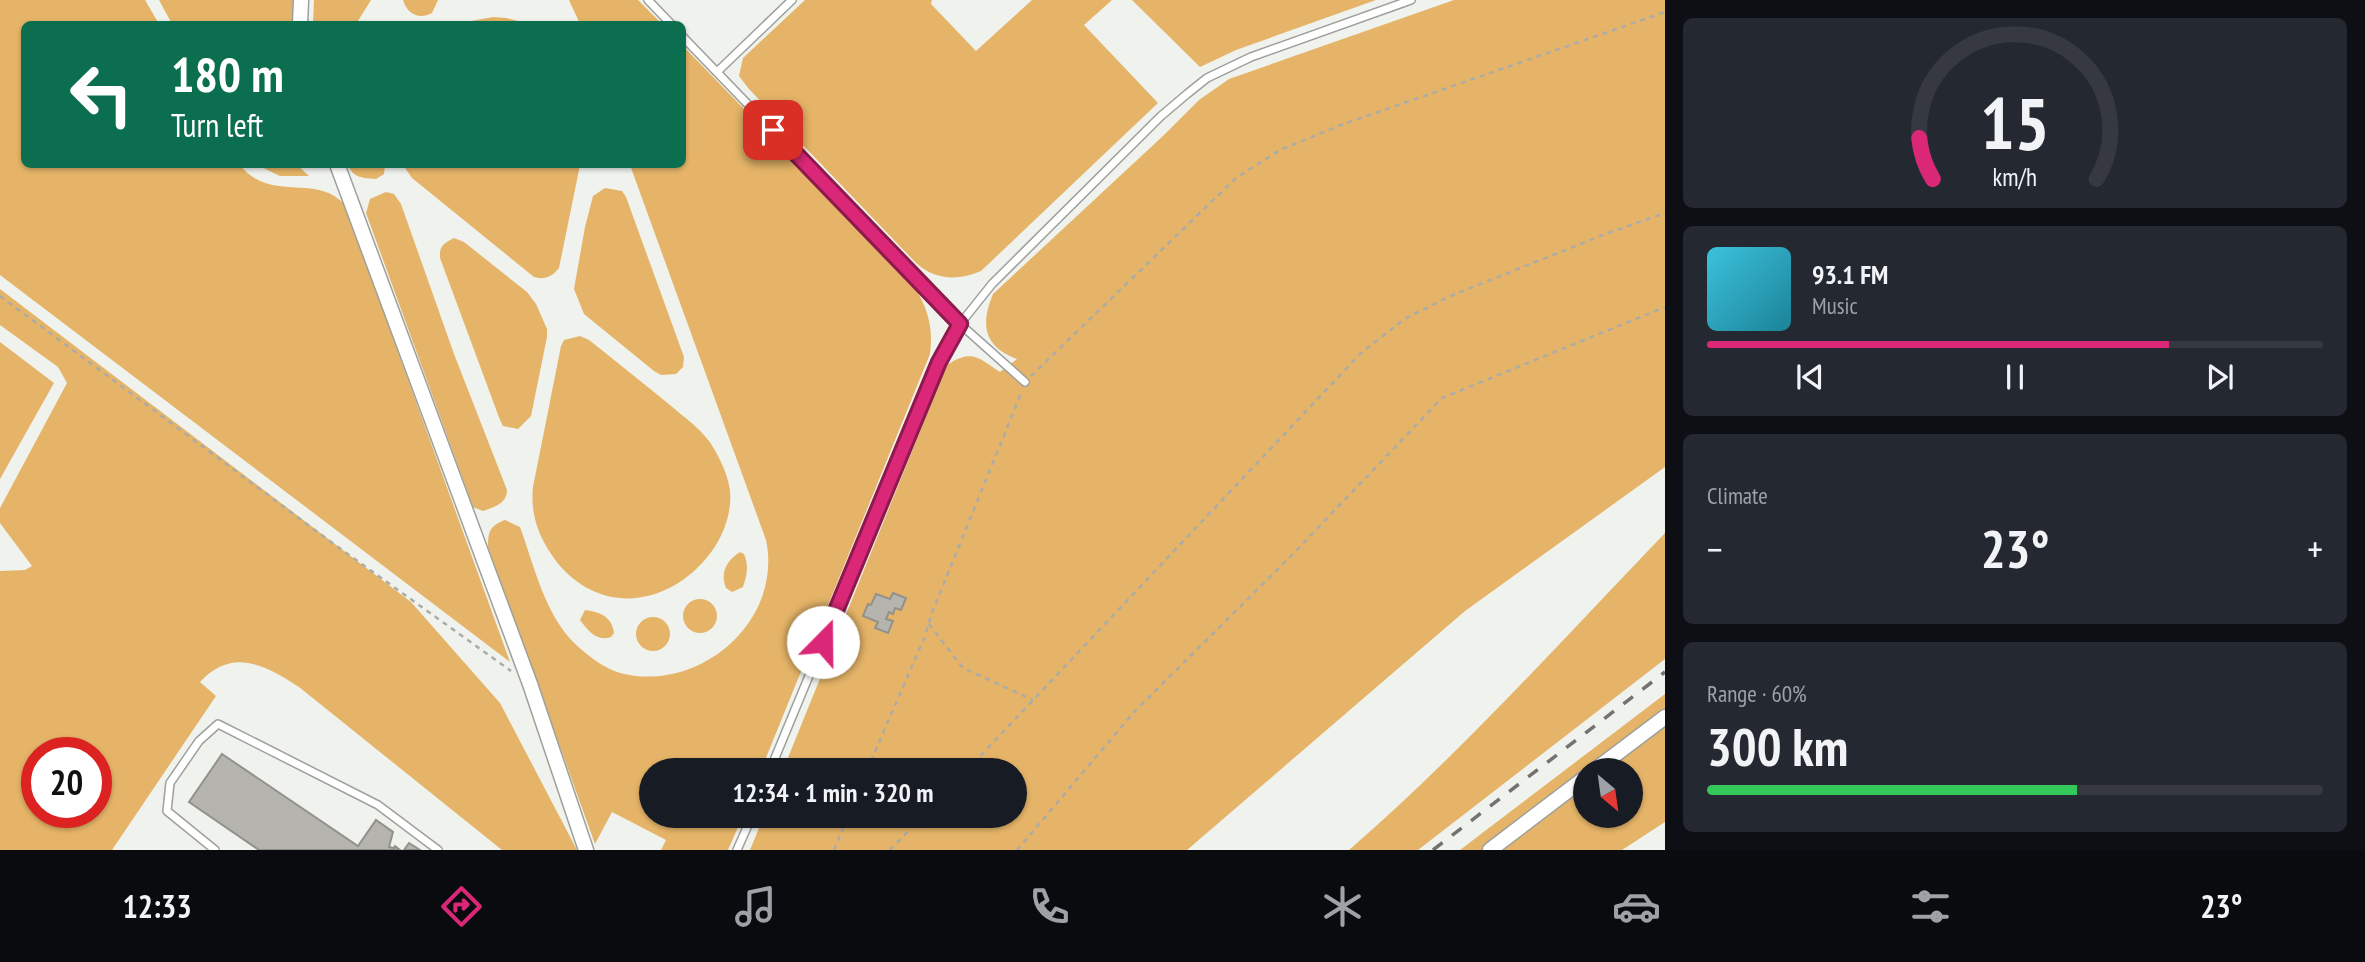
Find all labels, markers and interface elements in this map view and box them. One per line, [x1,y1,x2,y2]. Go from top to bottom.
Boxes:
text: 180 m [171,42,284,106]
icon: left [56,49,147,140]
text: 15 [1980,75,2050,169]
pin [743,100,803,160]
text: Turn left [171,104,263,146]
icon: arrive [754,111,792,149]
text: km/h [1993,161,2037,193]
text: 93.1 FM [1812,258,1888,291]
text: Music [1812,291,1858,320]
icon: previous [1791,358,1829,396]
icon: pause [1996,358,2034,396]
icon: next [2201,358,2239,396]
text: Climate [1707,481,1768,510]
text: 23° [1981,515,2049,582]
text: − [1707,524,1723,573]
text: + [2307,524,2323,573]
position arrow [786,605,860,679]
text: Range · 60% [1707,679,1807,708]
text: 300 km [1707,713,1848,780]
speed limit sign: 20 [21,737,112,828]
north arrow [1573,758,1643,828]
map controls [1573,758,1643,828]
text: 12:34 · 1 min · 320 m [733,776,933,809]
icon: directions [437,882,486,931]
icon: music [731,882,780,931]
icon: phone [1025,882,1074,931]
icon: climate [1318,882,1367,931]
icon: car [1612,882,1661,931]
icon: filters [1906,882,1955,931]
text: 12:33 [122,885,192,927]
text: 23° [2200,885,2243,927]

